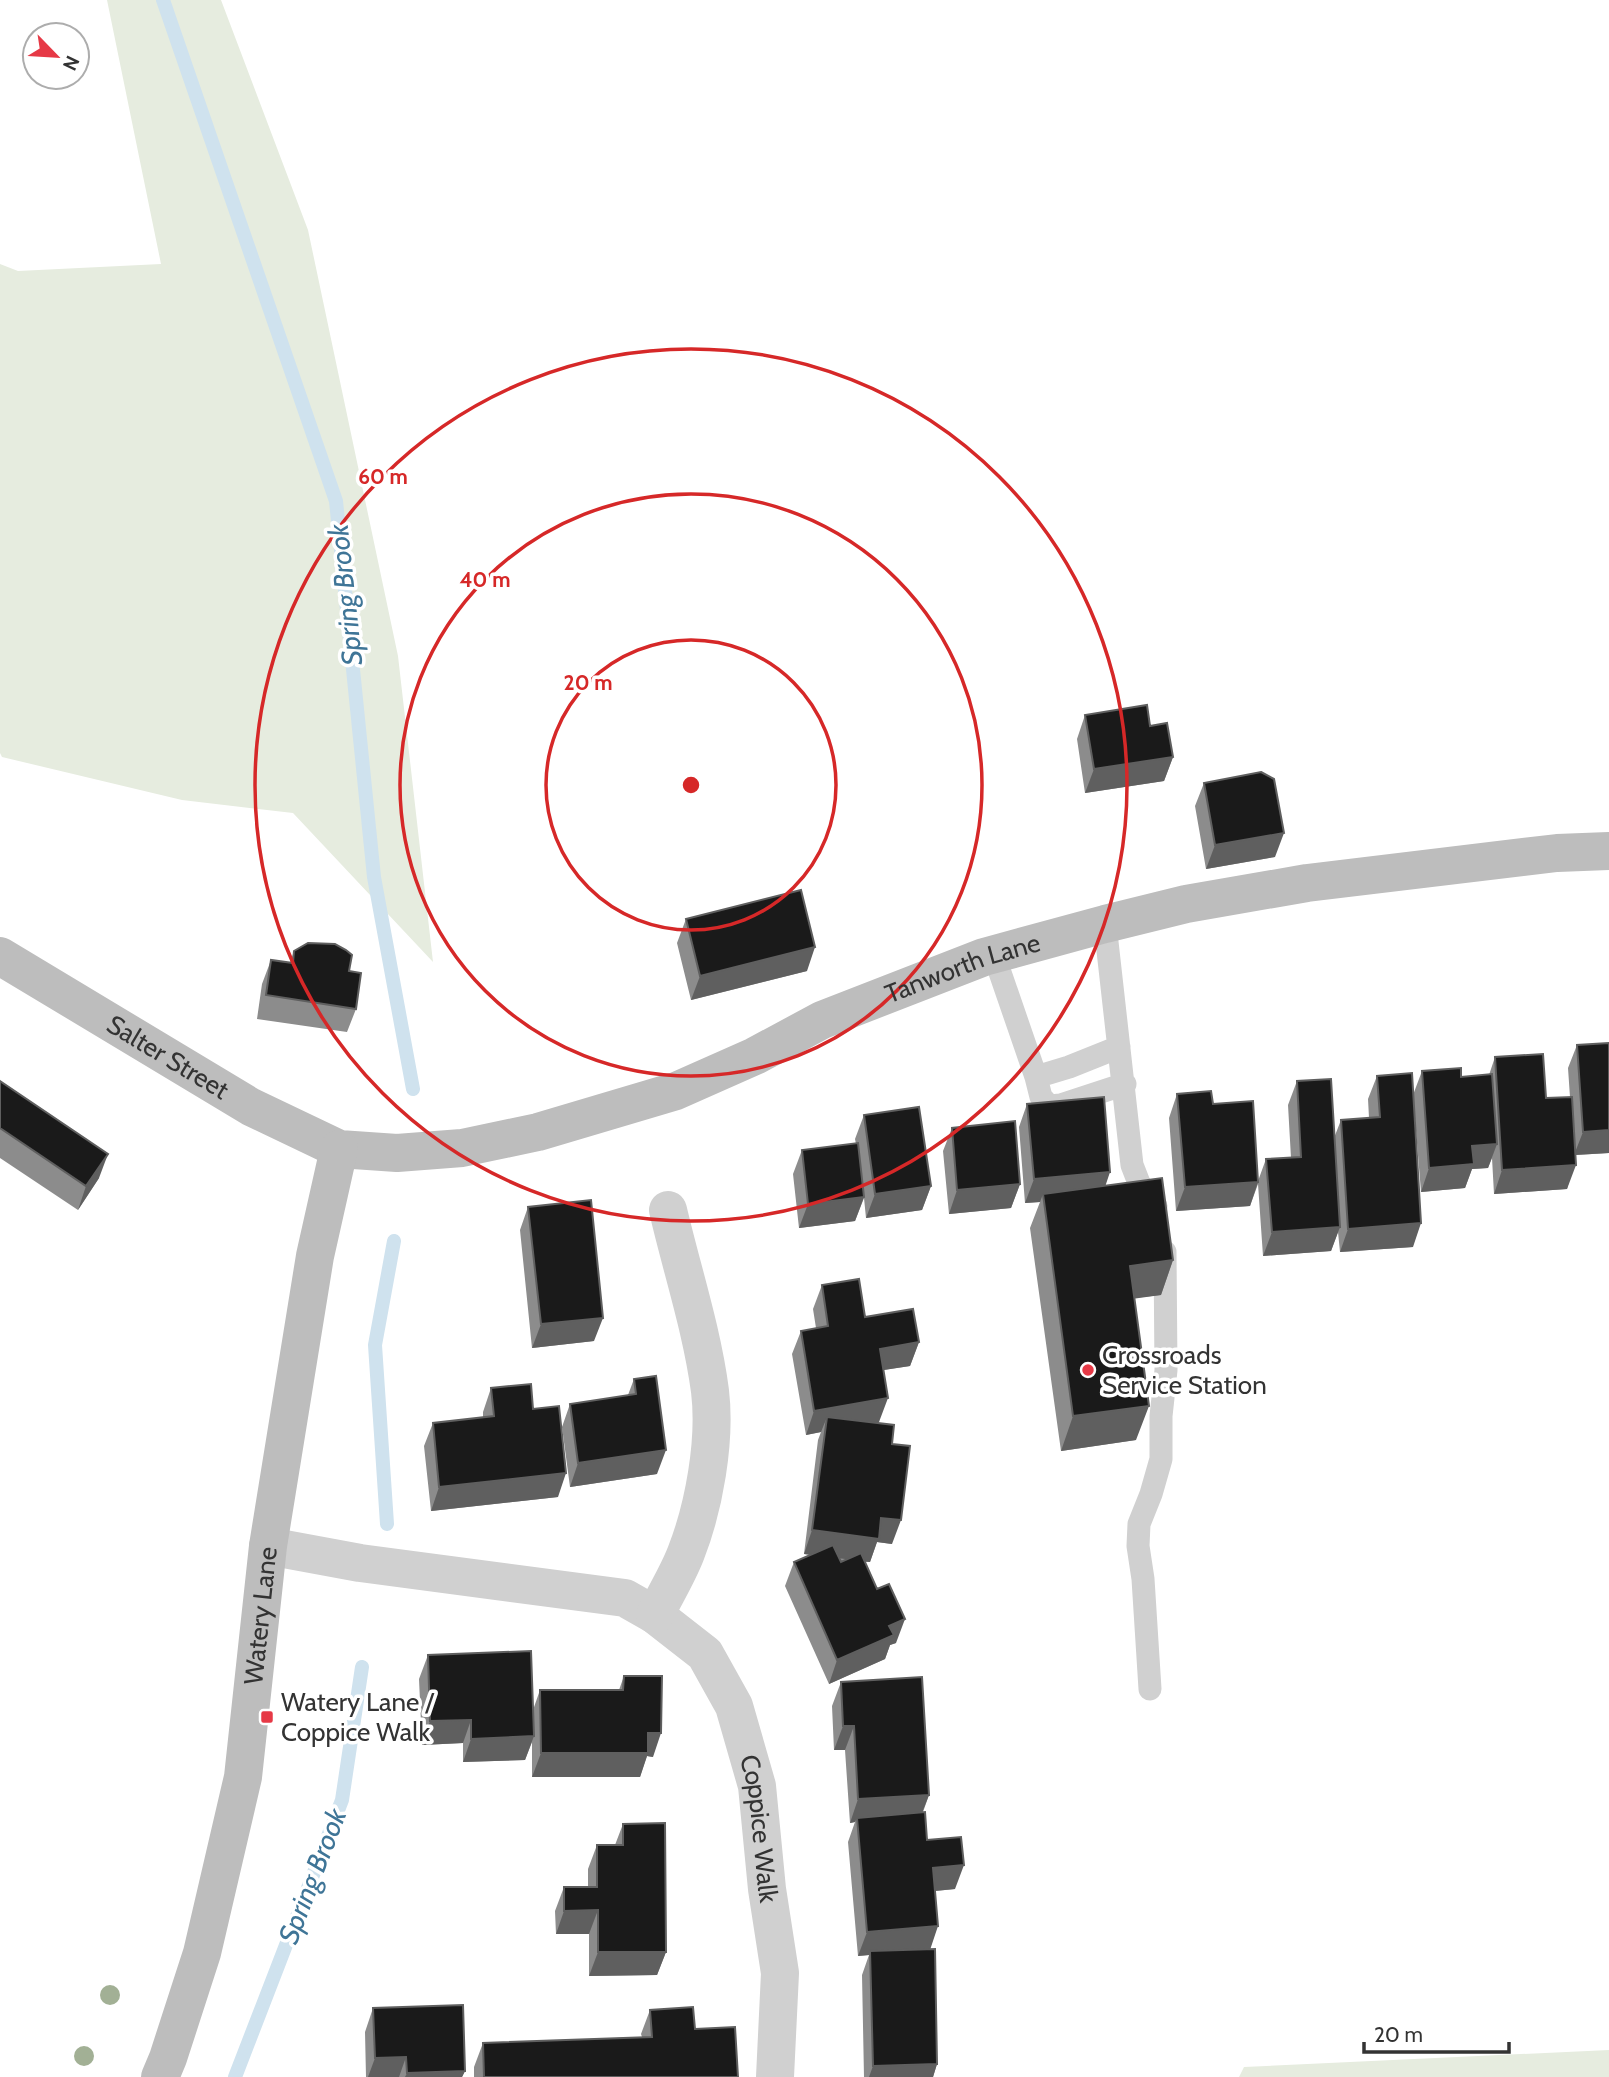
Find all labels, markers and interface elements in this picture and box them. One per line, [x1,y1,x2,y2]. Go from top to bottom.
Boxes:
north arrow [21,21,91,91]
text: N [58,52,84,74]
text: 60 m [358,464,408,489]
water label: Spring Brook [321,522,369,667]
text: 40 m [460,567,510,592]
text: 20 m [564,670,612,695]
centre of rings [679,773,703,797]
street label: Tanworth Lane [880,926,1044,1010]
street label: Salter Street [101,1008,235,1106]
place label: Crossroads Service Station [1102,1339,1267,1401]
marker: Crossroads Service Station [1080,1362,1096,1378]
street label: Watery Lane [237,1545,284,1686]
place label: Watery Lane / Coppice Walk [281,1686,435,1748]
marker: Watery Lane / Coppice Walk [259,1709,275,1725]
street label: Coppice Walk [733,1751,785,1905]
water label: Spring Brook [271,1803,354,1948]
scale bar [1364,2010,1509,2054]
text: 20 m [1374,2022,1423,2047]

